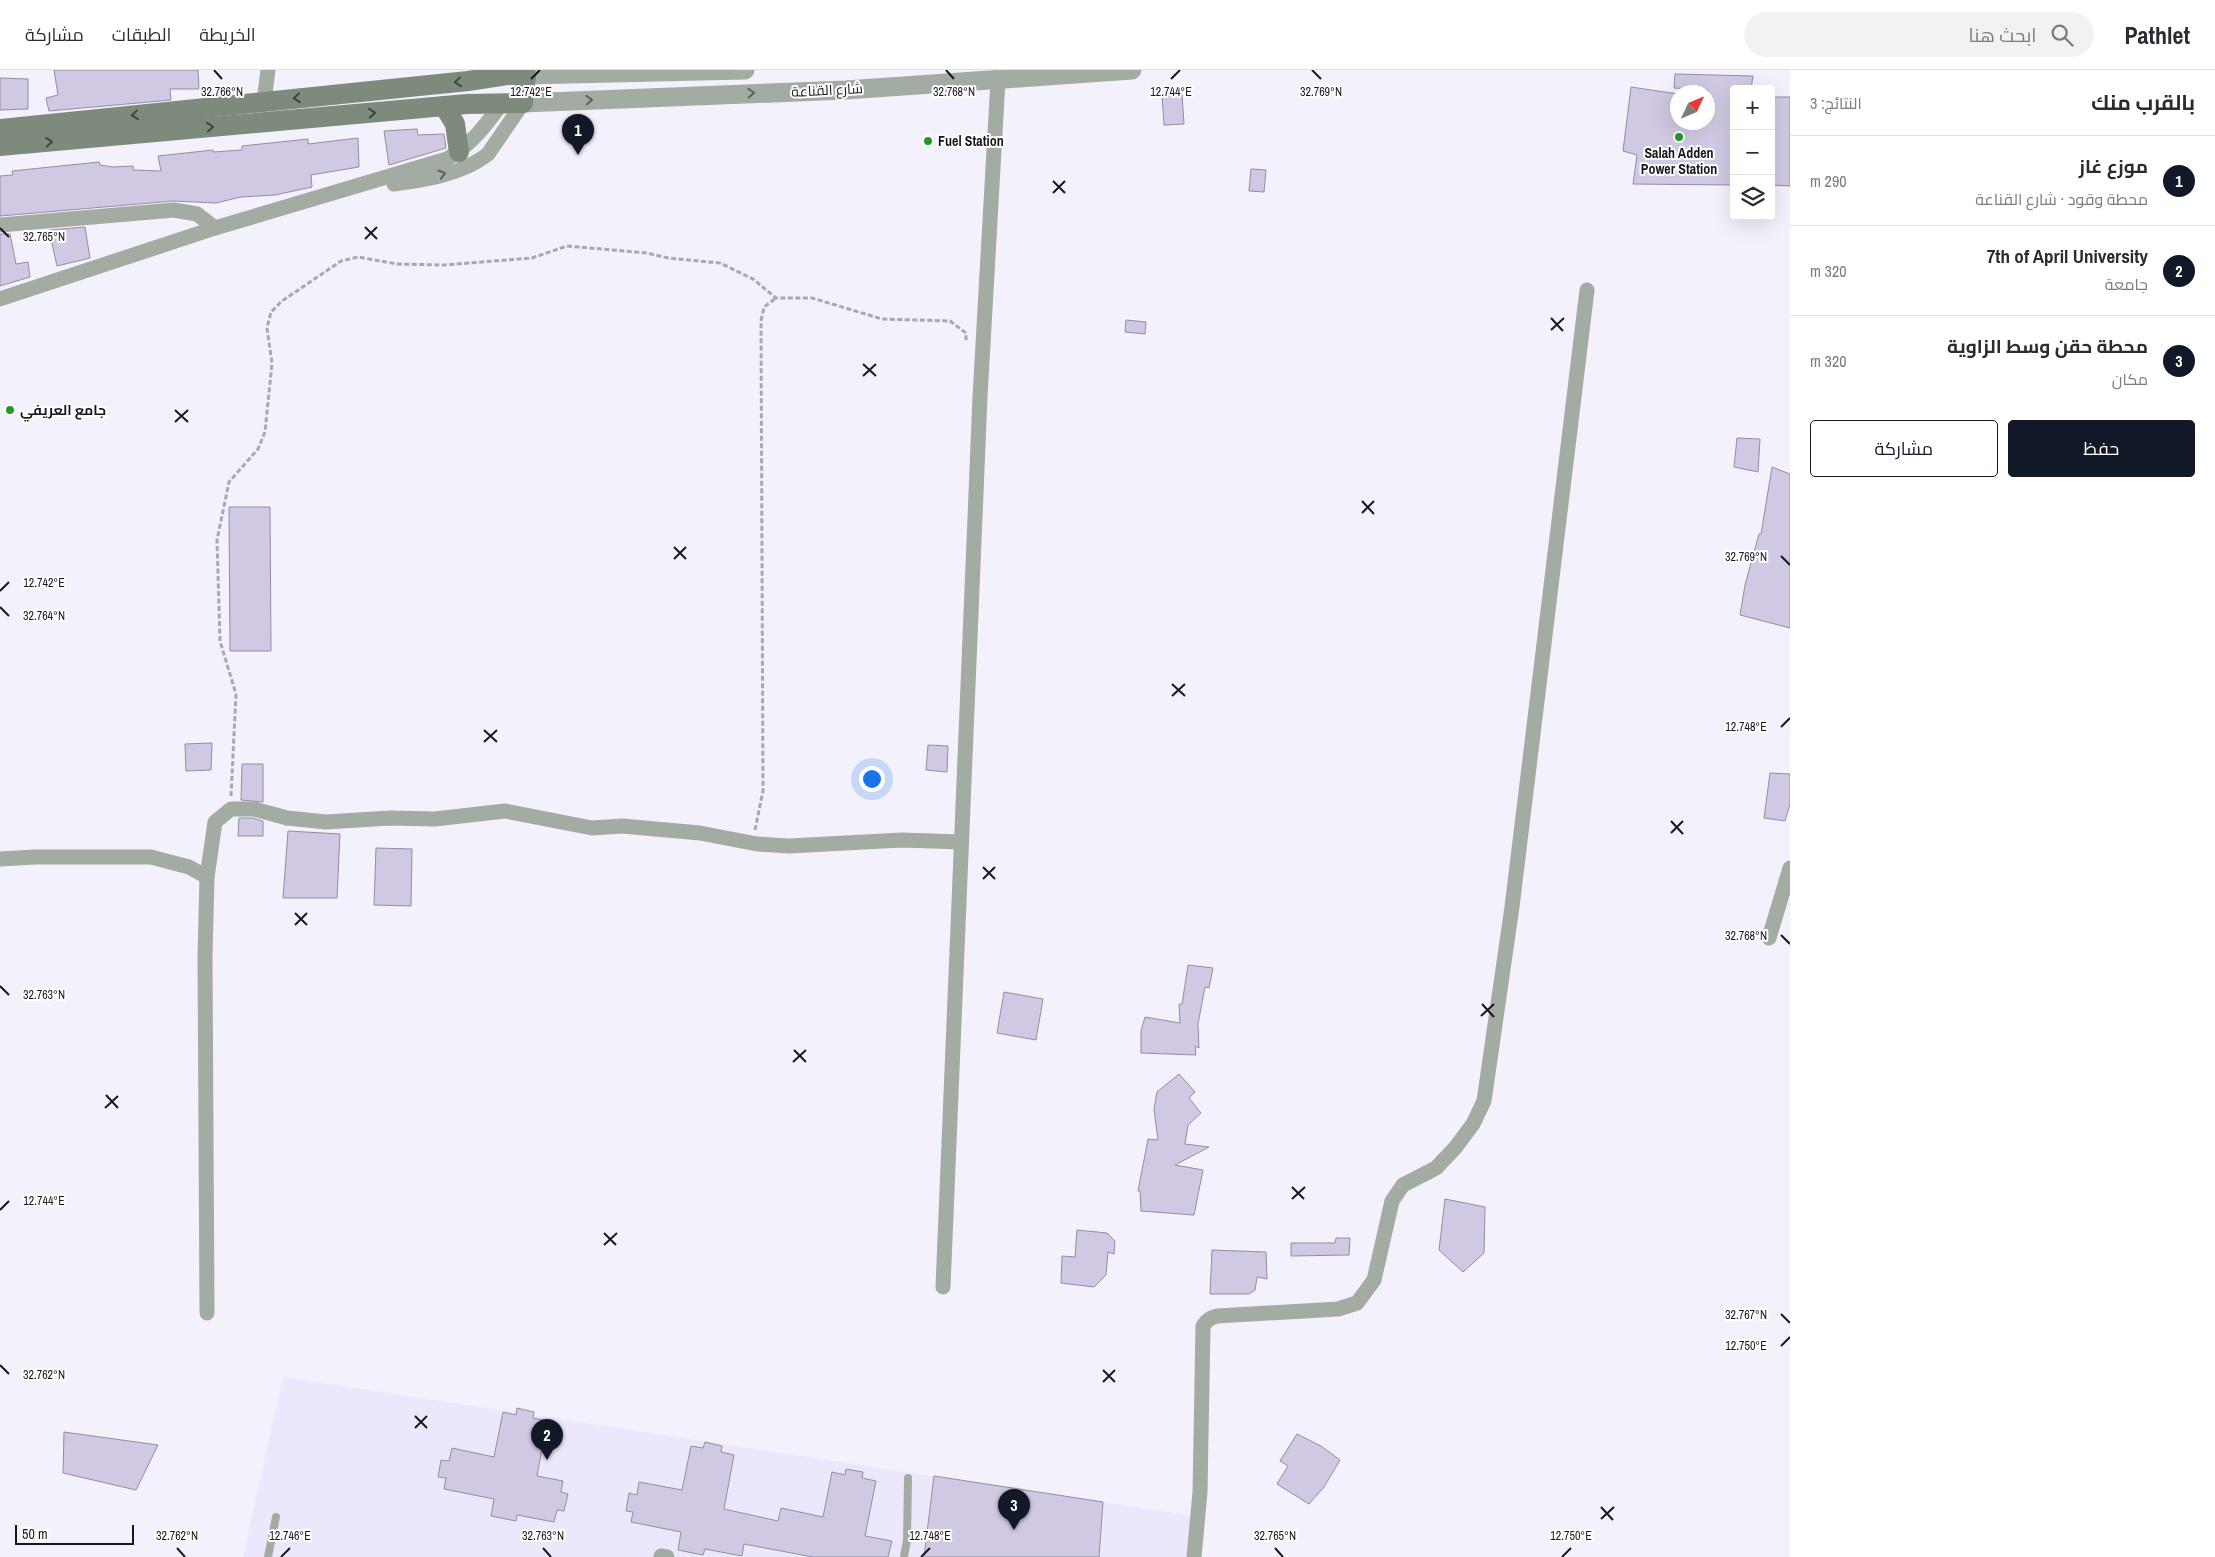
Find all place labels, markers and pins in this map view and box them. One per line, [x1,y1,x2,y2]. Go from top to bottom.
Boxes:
pin: 1 [562,114,594,155]
marker: Salah Adden Power Station [1673,131,1685,143]
place label: Fuel Station [938,132,1004,150]
marker: Fuel Station [922,135,934,147]
place label: Salah Adden Power Station [1641,144,1717,178]
place label: جامع العريفي [20,401,106,422]
marker: جامع العريفي [4,404,16,416]
pin: 2 [531,1419,563,1460]
pin: 3 [998,1489,1030,1530]

